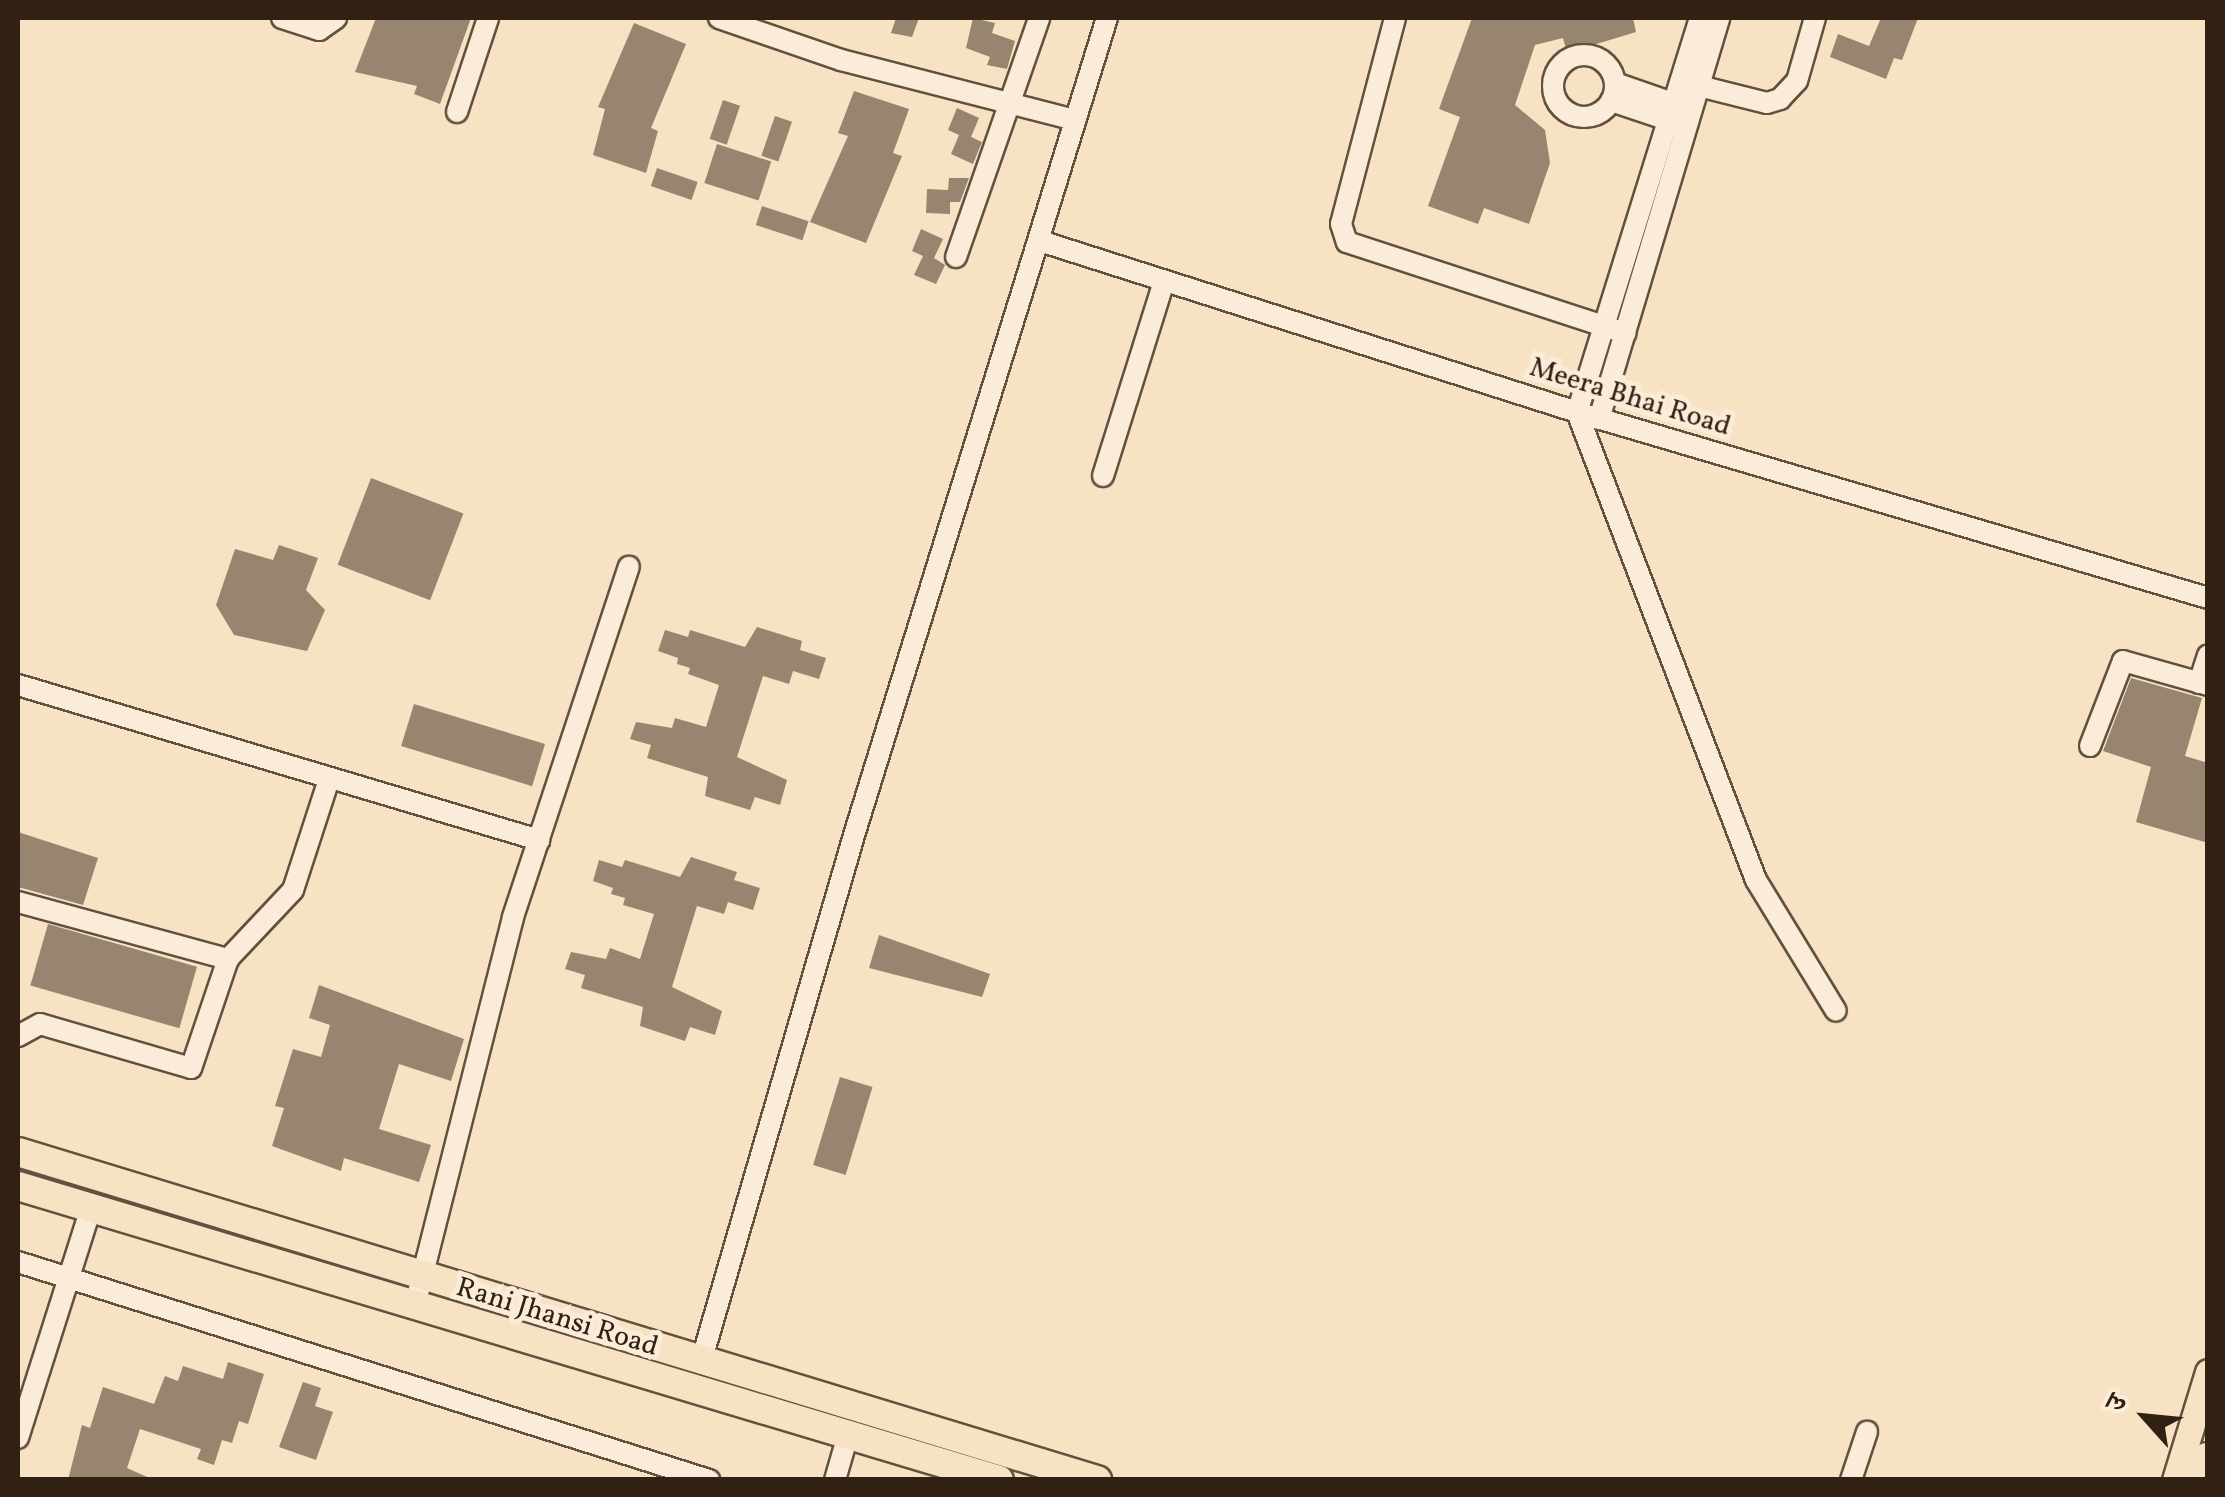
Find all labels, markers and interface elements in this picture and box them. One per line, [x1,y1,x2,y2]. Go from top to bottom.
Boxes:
street label: Meera Bhai Road [1525,351,1735,445]
street label: Rani Jhansi Road [452,1271,662,1365]
north arrow [2095,1367,2195,1467]
text: उ [2097,1388,2138,1418]

